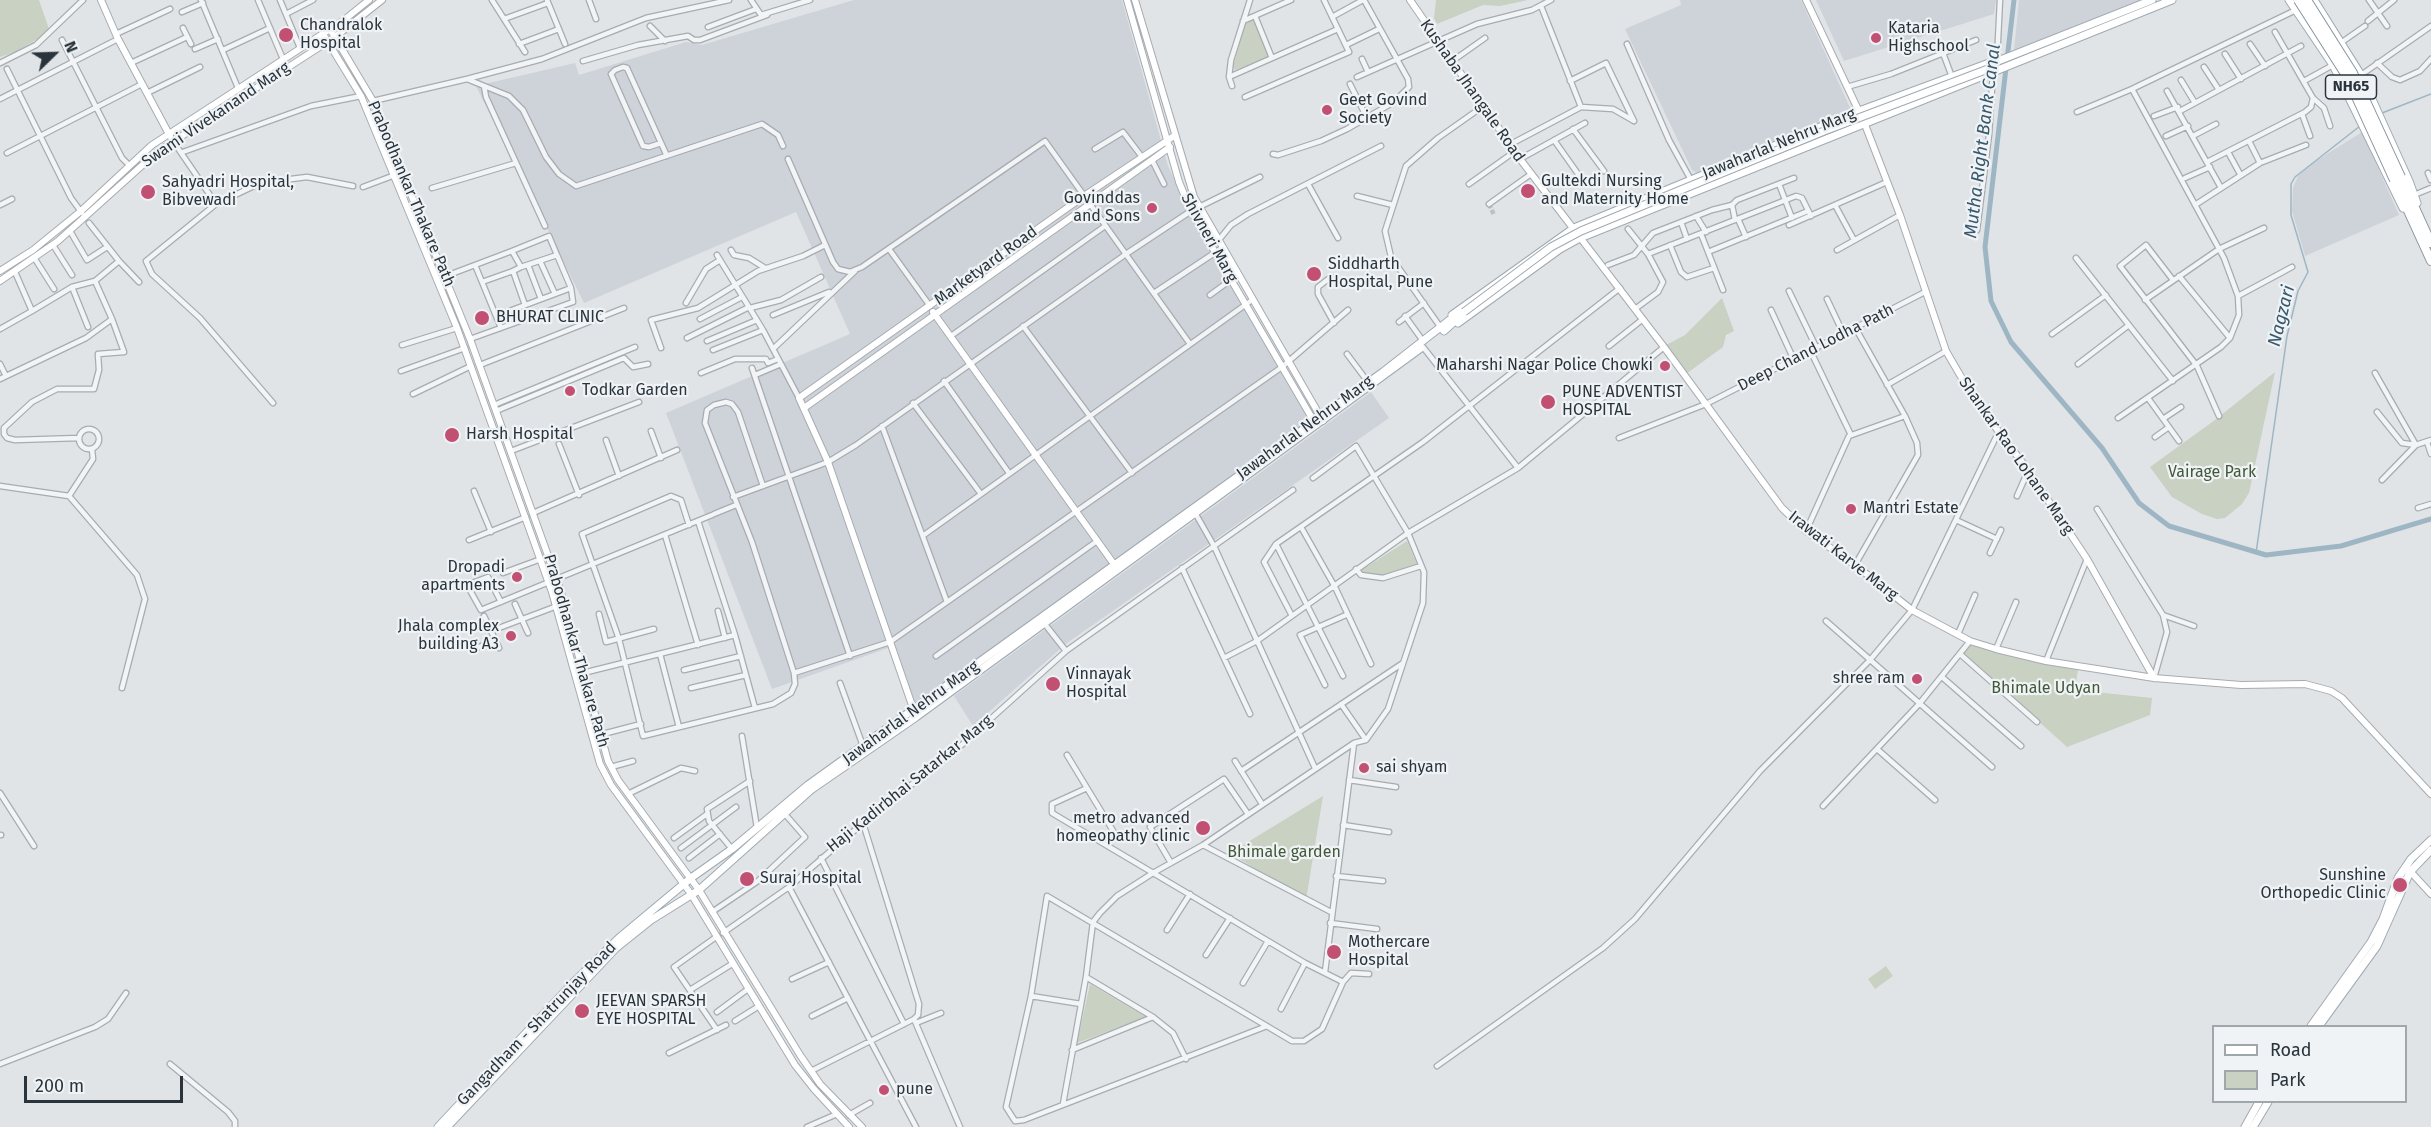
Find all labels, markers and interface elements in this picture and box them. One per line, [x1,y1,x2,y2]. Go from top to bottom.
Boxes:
place label: Chandralok Hospital [300,16,382,54]
street label: Kushaba Jhangale Road [1415,16,1529,166]
place label: Kataria Highschool [1888,19,1969,57]
north arrow [24,24,84,84]
marker: Chandralok Hospital [277,26,295,44]
marker: Kataria Highschool [1869,31,1883,45]
text: N [60,38,82,55]
water label: Mutha Right Bank Canal [1960,43,2006,239]
street label: Swami Vivekanand Marg [138,58,294,172]
road number: NH65 [2326,75,2376,99]
place label: Geet Govind Society [1339,91,1427,129]
street label: Prabodhankar Thakare Path [363,98,459,290]
marker: Geet Govind Society [1320,103,1334,117]
street label: Jawaharlal Nehru Marg [1699,104,1859,184]
place label: Gultekdi Nursing and Maternity Home [1541,172,1689,210]
place label: Sahyadri Hospital, Bibvewadi [162,173,294,211]
marker: Gultekdi Nursing and Maternity Home [1519,182,1537,200]
marker: Sahyadri Hospital, Bibvewadi [139,183,157,201]
place label: Govinddas and Sons [1064,189,1140,227]
street label: Shivneri Marg [1177,190,1241,286]
marker: Govinddas and Sons [1145,201,1159,215]
street label: Marketyard Road [931,222,1041,310]
place label: Siddharth Hospital, Pune [1328,255,1433,293]
marker: Siddharth Hospital, Pune [1305,265,1323,283]
water label: Nagzari [2264,283,2300,349]
street label: Deep Chand Lodha Path [1735,300,1897,396]
place label: BHURAT CLINIC [496,308,604,328]
marker: BHURAT CLINIC [473,309,491,327]
place label: Maharshi Nagar Police Chowki [1436,356,1653,376]
marker: Maharshi Nagar Police Chowki [1658,359,1672,373]
street label: Jawaharlal Nehru Marg [1233,372,1377,484]
street label: Shankar Rao Lohane Marg [1954,374,2078,538]
place label: Todkar Garden [582,381,688,401]
place label: PUNE ADVENTIST HOSPITAL [1562,383,1683,421]
marker: Todkar Garden [563,384,577,398]
marker: PUNE ADVENTIST HOSPITAL [1539,393,1557,411]
place label: Harsh Hospital [466,425,573,445]
marker: Harsh Hospital [443,426,461,444]
park label: Vairage Park [2168,463,2256,483]
place label: Mantri Estate [1863,499,1959,519]
marker: Mantri Estate [1844,502,1858,516]
street label: Irawati Karve Marg [1784,507,1902,605]
street label: Prabodhankar Thakare Path [539,552,613,750]
place label: Dropadi apartments [421,558,505,596]
marker: Dropadi apartments [510,570,524,584]
place label: Jhala complex building A3 [398,617,499,655]
marker: Jhala complex building A3 [504,629,518,643]
street label: Jawaharlal Nehru Marg [839,657,983,769]
place label: Vinnayak Hospital [1066,665,1131,703]
place label: shree ram [1833,669,1905,689]
marker: shree ram [1910,672,1924,686]
marker: Vinnayak Hospital [1044,675,1062,693]
park label: Bhimale Udyan [1991,679,2101,699]
street label: Haji Kadirbhai Satarkar Marg [823,711,997,857]
place label: sai shyam [1376,758,1448,778]
marker: sai shyam [1357,761,1371,775]
place label: metro advanced homeopathy clinic [1056,809,1190,847]
marker: metro advanced homeopathy clinic [1194,819,1212,837]
park label: Bhimale garden [1227,843,1341,863]
place label: Sunshine Orthopedic Clinic [2261,866,2386,904]
place label: Suraj Hospital [760,869,862,889]
marker: Suraj Hospital [738,870,756,888]
marker: Sunshine Orthopedic Clinic [2391,876,2409,894]
place label: Mothercare Hospital [1348,933,1430,971]
street label: Gangadham - Shatrunjay Road [453,938,621,1110]
marker: Mothercare Hospital [1325,943,1343,961]
place label: JEEVAN SPARSH EYE HOSPITAL [596,992,706,1030]
marker: JEEVAN SPARSH EYE HOSPITAL [573,1002,591,1020]
legend [2212,1025,2407,1103]
text: Road [2270,1039,2312,1061]
scale bar [27,1064,186,1102]
text: Park [2270,1069,2305,1091]
text: 200 m [35,1075,84,1097]
place label: pune [896,1080,933,1100]
marker: pune [877,1083,891,1097]

